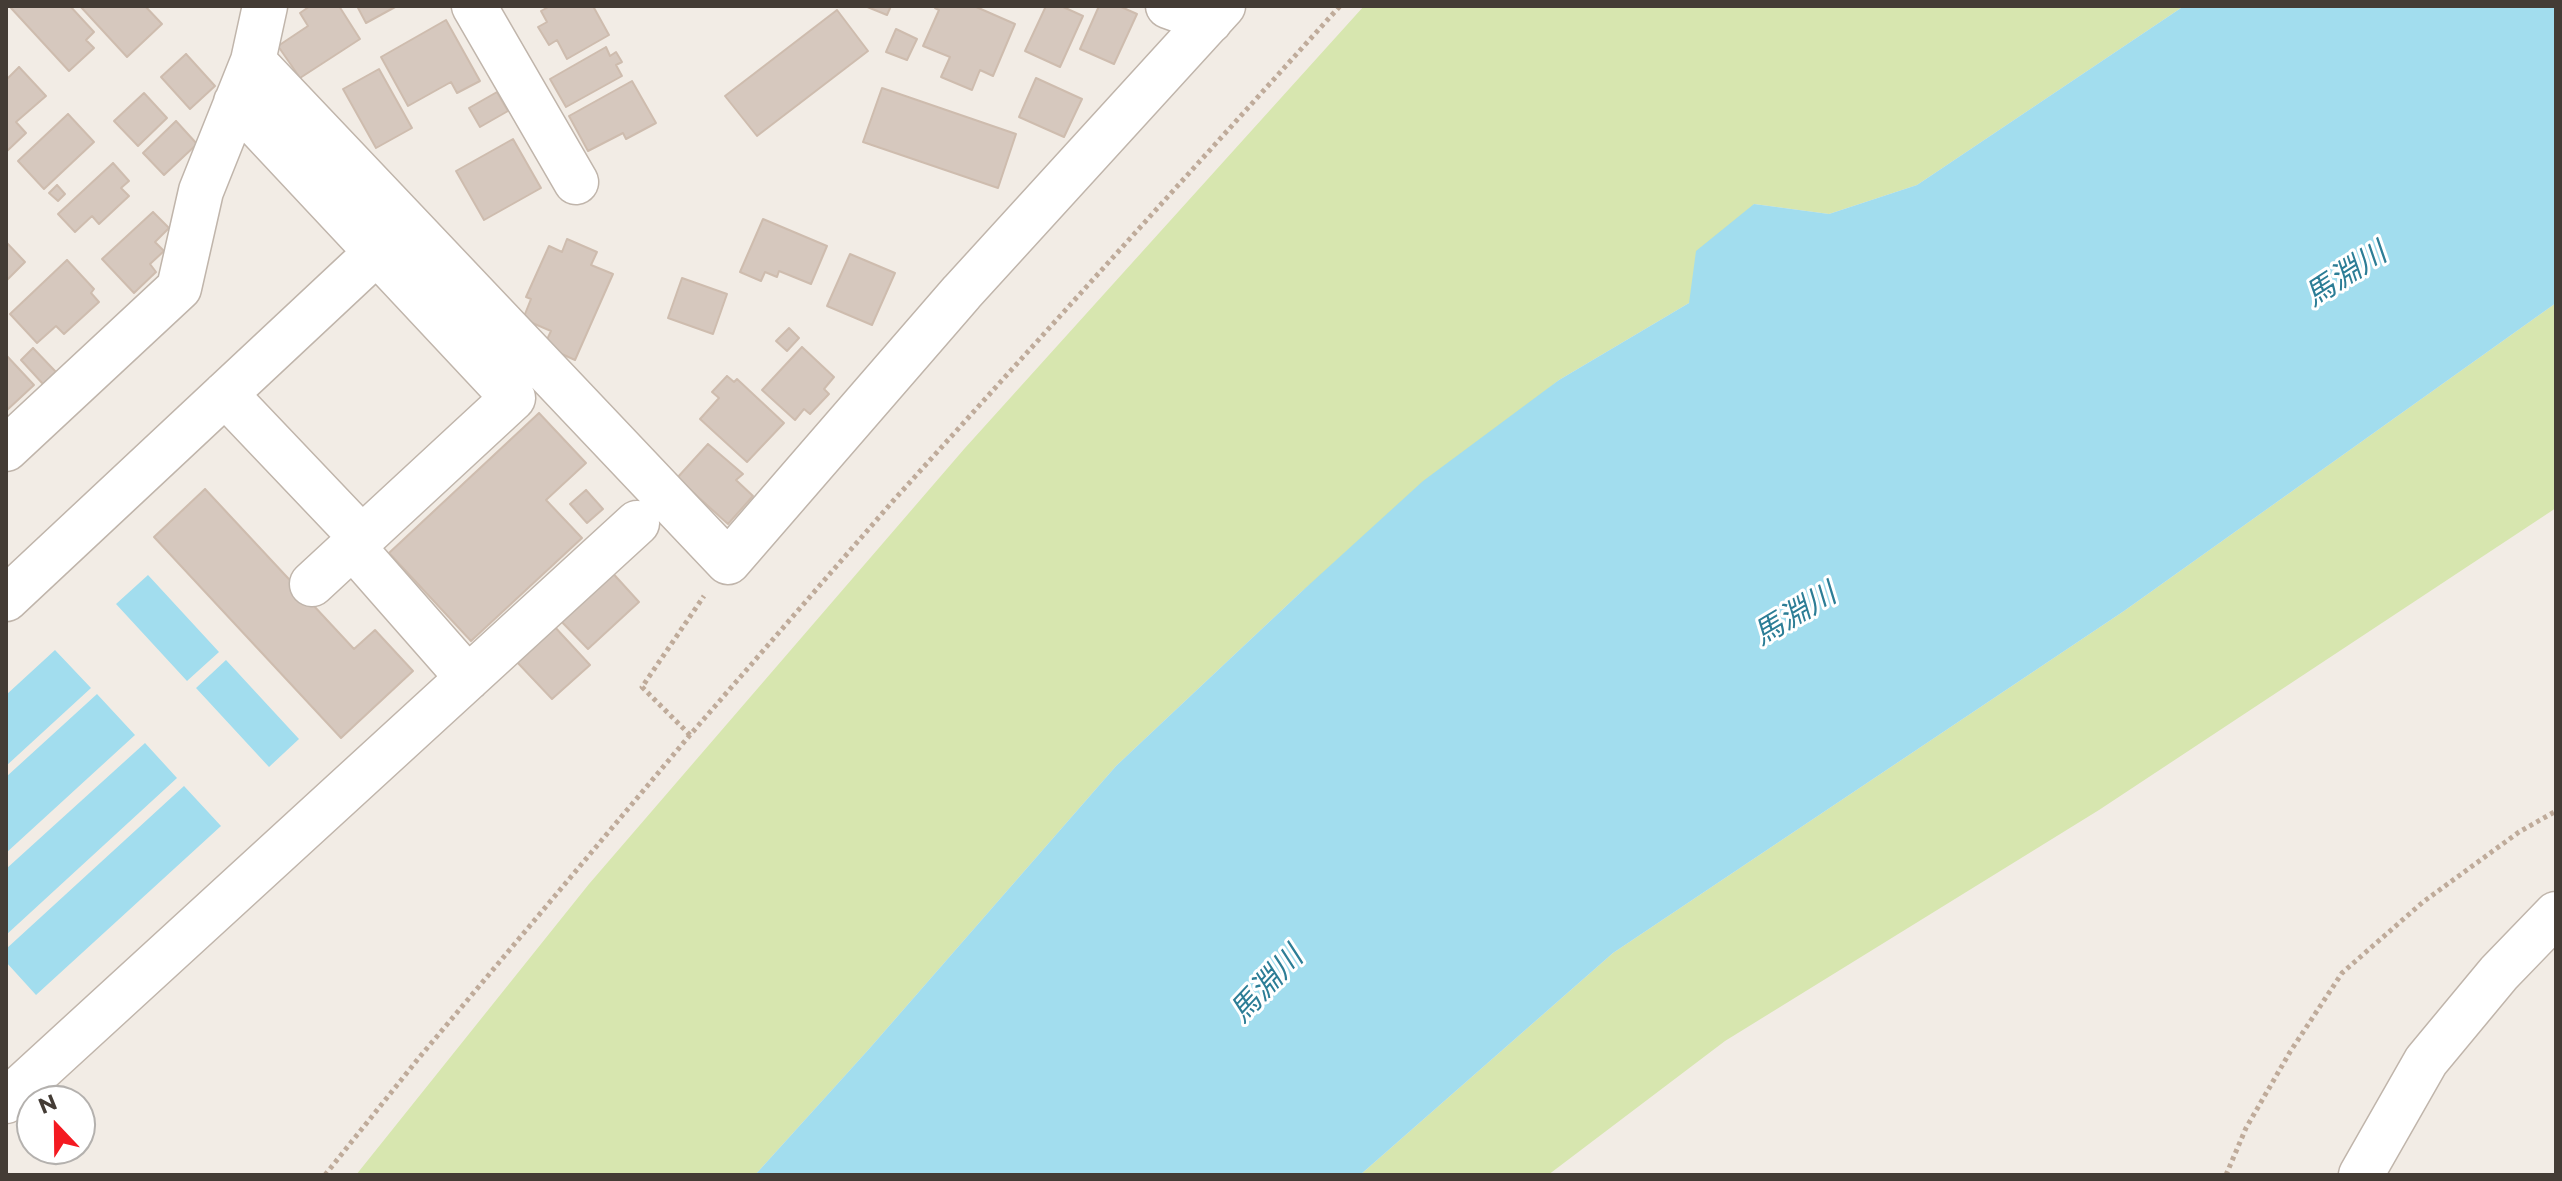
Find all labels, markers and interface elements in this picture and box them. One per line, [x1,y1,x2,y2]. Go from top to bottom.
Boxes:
water label: 馬淵川 [2298,235,2394,315]
water label: 馬淵川 [1747,576,1843,654]
water label: 馬淵川 [1223,940,1311,1030]
north arrow [16,1085,96,1165]
text: N [34,1088,61,1120]

